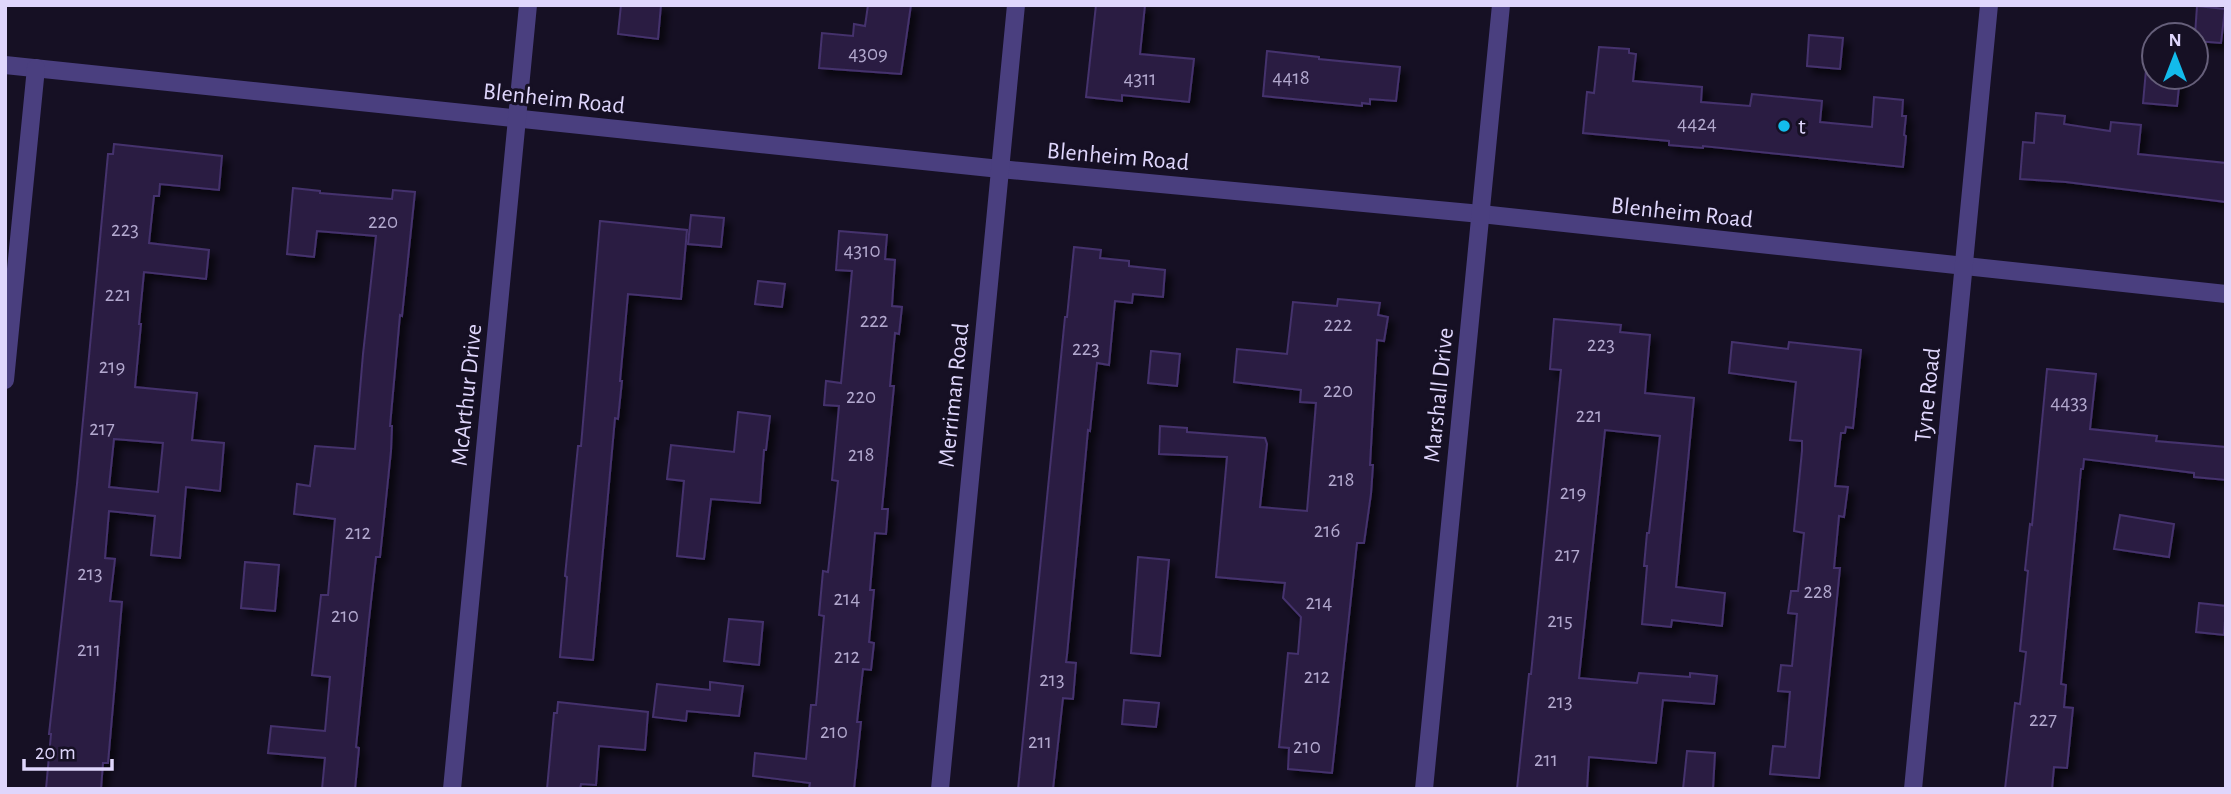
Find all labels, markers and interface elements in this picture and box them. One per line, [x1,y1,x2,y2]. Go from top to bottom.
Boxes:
north arrow [2140,21,2210,91]
text: N [2168,31,2182,50]
house number: 4309 [848,43,888,64]
house number: 4418 [1272,67,1310,88]
house number: 4311 [1123,68,1157,89]
street label: Blenheim Road [482,80,626,118]
house number: 4424 [1677,113,1717,134]
place label: t [1798,115,1806,139]
marker: t [1776,118,1792,134]
street label: Blenheim Road [1046,139,1190,175]
street label: Blenheim Road [1610,194,1754,232]
house number: 220 [368,211,398,232]
house number: 223 [111,219,139,240]
house number: 4310 [843,240,881,261]
house number: 221 [105,284,131,305]
house number: 222 [860,310,888,331]
house number: 222 [1324,314,1352,335]
street label: Merriman Road [934,322,974,468]
street label: McArthur Drive [448,323,486,467]
street label: Marshall Drive [1420,326,1458,464]
house number: 223 [1587,334,1615,355]
house number: 223 [1072,338,1100,359]
street label: Tyne Road [1911,346,1945,444]
house number: 219 [99,356,125,377]
house number: 220 [1323,380,1353,401]
house number: 220 [846,386,876,407]
house number: 4433 [2050,392,2088,413]
house number: 221 [1576,405,1602,426]
house number: 217 [89,418,115,439]
house number: 218 [848,444,874,465]
house number: 218 [1328,469,1354,490]
house number: 219 [1560,482,1586,503]
house number: 216 [1314,520,1340,541]
house number: 212 [345,522,371,543]
house number: 217 [1554,544,1580,565]
house number: 213 [77,563,103,584]
house number: 228 [1803,581,1833,602]
house number: 214 [834,588,860,609]
house number: 214 [1306,592,1332,613]
house number: 210 [331,605,359,626]
house number: 215 [1547,610,1573,631]
house number: 211 [77,639,101,660]
house number: 212 [834,646,860,667]
house number: 212 [1304,666,1330,687]
house number: 213 [1039,669,1065,690]
house number: 213 [1547,691,1573,712]
house number: 227 [2029,709,2057,730]
house number: 210 [820,721,848,742]
scale bar [24,728,112,772]
house number: 211 [1028,731,1052,752]
house number: 210 [1293,736,1321,757]
text: 20 m [35,742,76,763]
house number: 211 [1534,749,1558,770]

